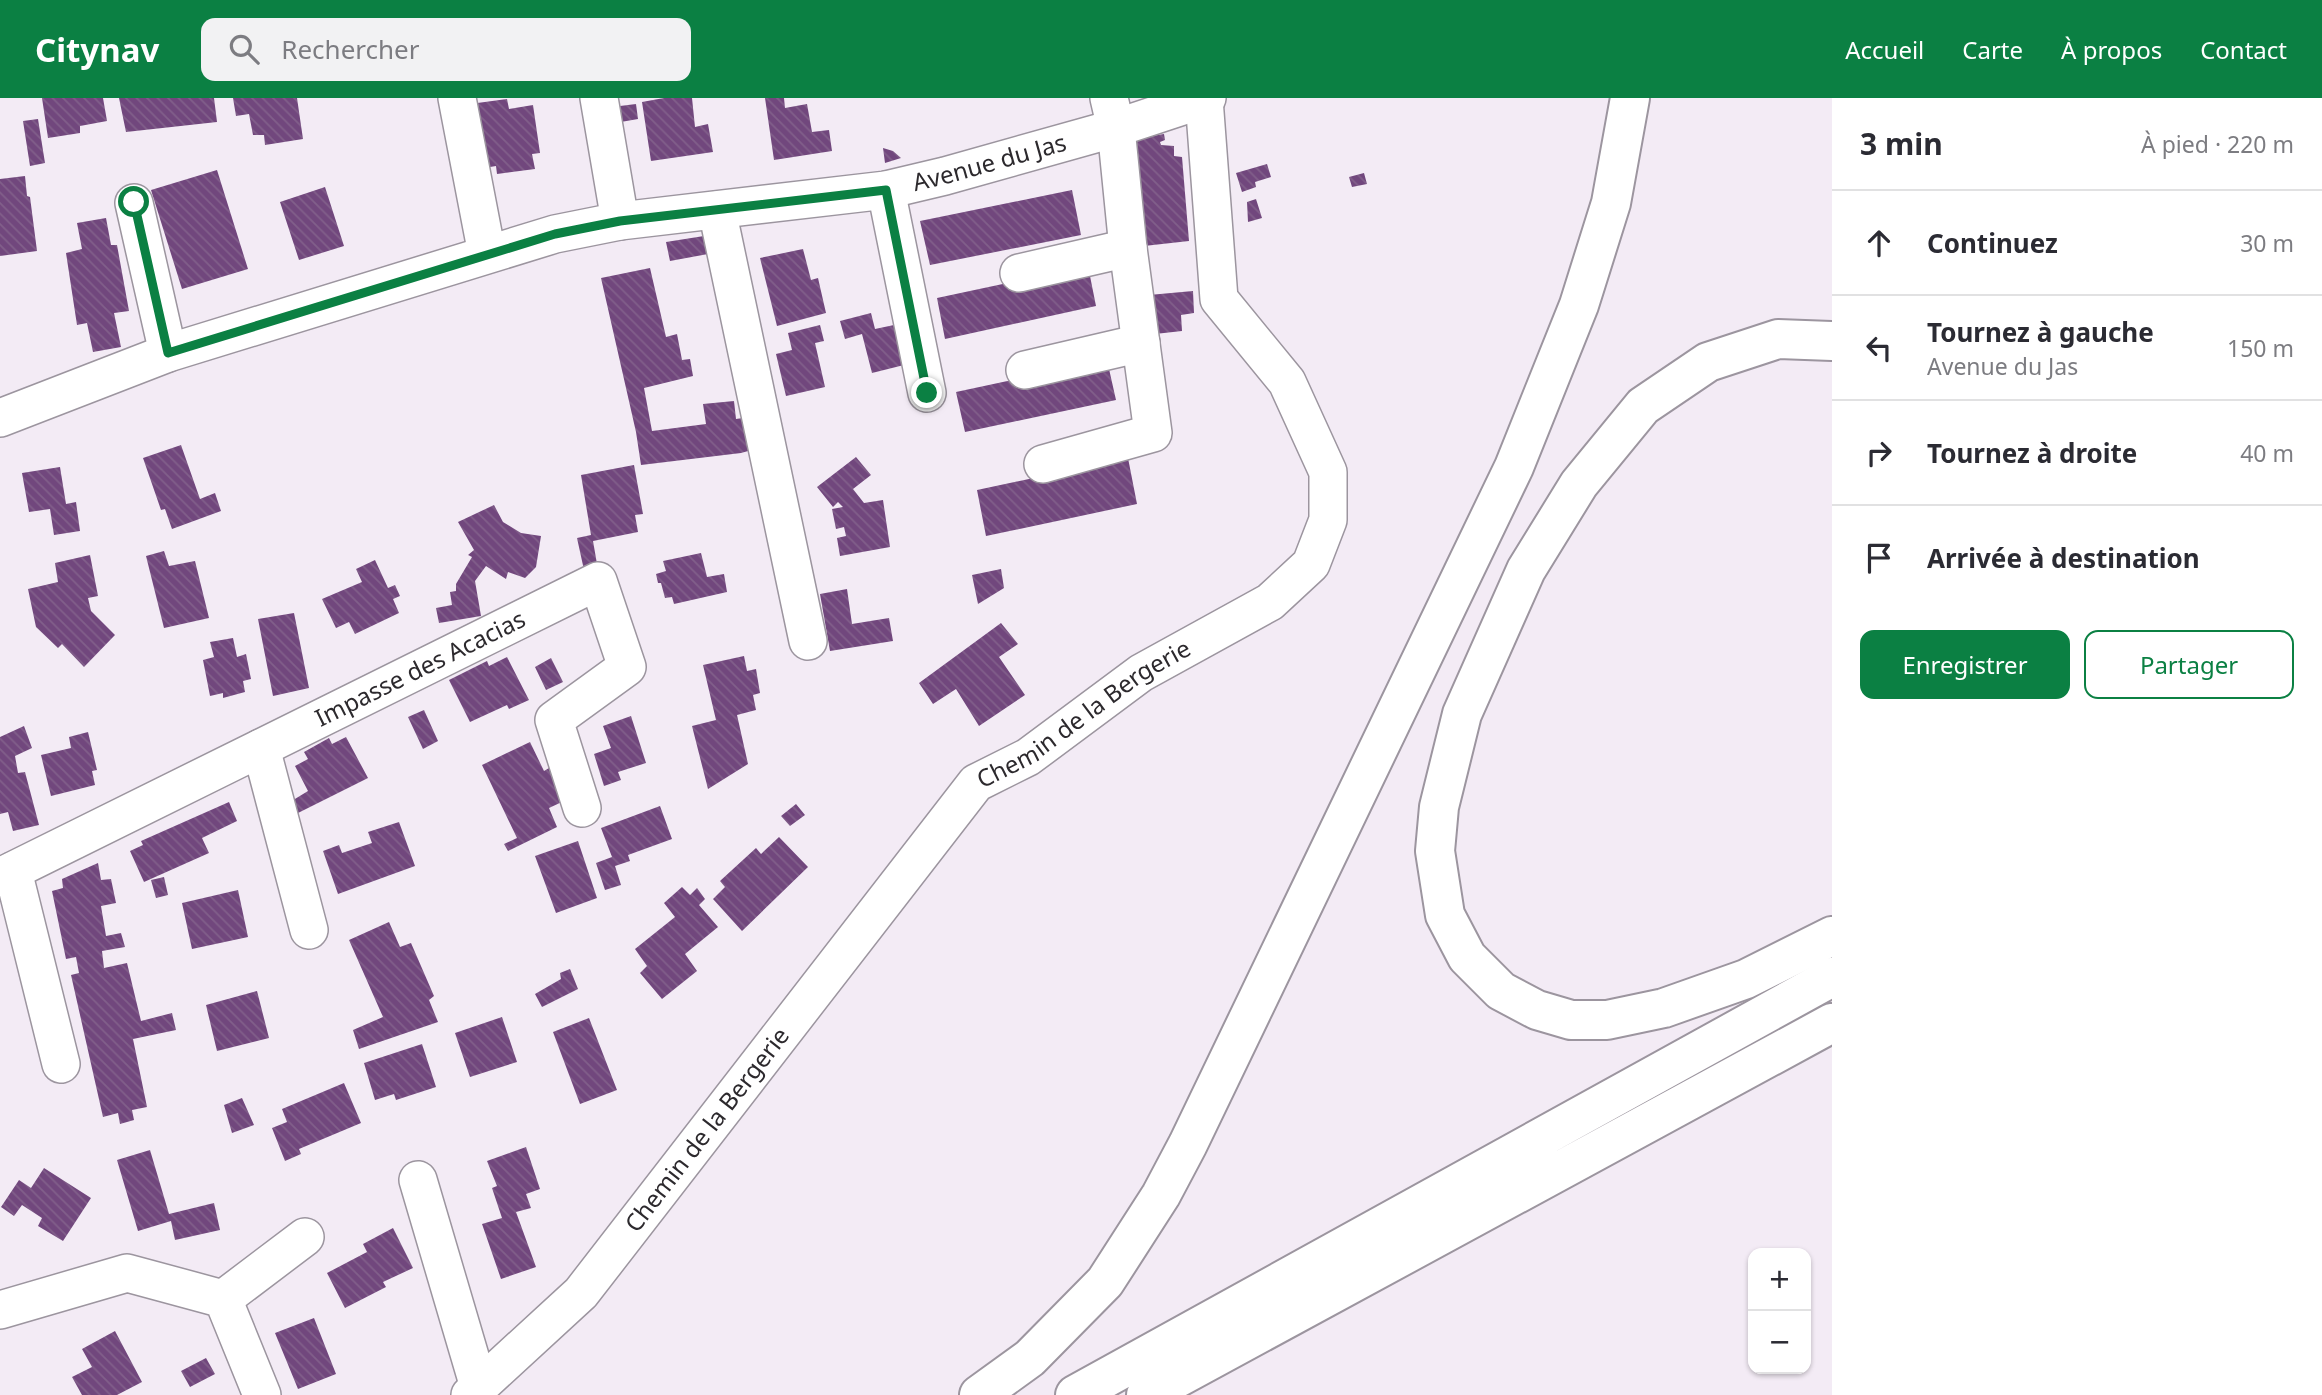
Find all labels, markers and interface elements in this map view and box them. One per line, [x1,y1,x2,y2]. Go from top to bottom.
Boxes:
search box [201,18,691,81]
text: Citynav [35,27,159,72]
icon: search [225,30,263,68]
text: Rechercher [281,31,420,67]
text: Accueil [1845,33,1924,66]
text: Carte [1962,33,2023,66]
text: À propos [2061,33,2162,66]
text: Contact [2200,33,2287,66]
text: 3 min [1860,123,1943,164]
street label: Avenue du Jas [909,125,1070,198]
text: À pied · 220 m [2141,128,2294,160]
route start [118,186,149,217]
icon: ahead [1860,224,1898,262]
text: Continuez [1927,225,2058,261]
text: 30 m [2240,227,2294,259]
text: Tournez à gauche [1927,314,2154,350]
icon: left [1860,329,1898,367]
text: 150 m [2227,332,2294,364]
text: Avenue du Jas [1927,350,2078,382]
route end [911,377,942,408]
icon: right [1860,434,1898,472]
text: Tournez à droite [1927,435,2137,471]
text: 40 m [2240,437,2294,469]
icon: arrive [1860,539,1898,577]
text: Arrivée à destination [1927,540,2200,576]
street label: Impasse des Acacias [309,602,530,734]
button: Enregistrer [1860,630,2070,699]
button: Partager [2084,630,2294,699]
street label: Chemin de la Bergerie [971,631,1196,795]
street label: Chemin de la Bergerie [616,1020,796,1238]
map controls [1748,1248,1811,1374]
button: + [1748,1248,1811,1311]
button: − [1748,1311,1811,1374]

